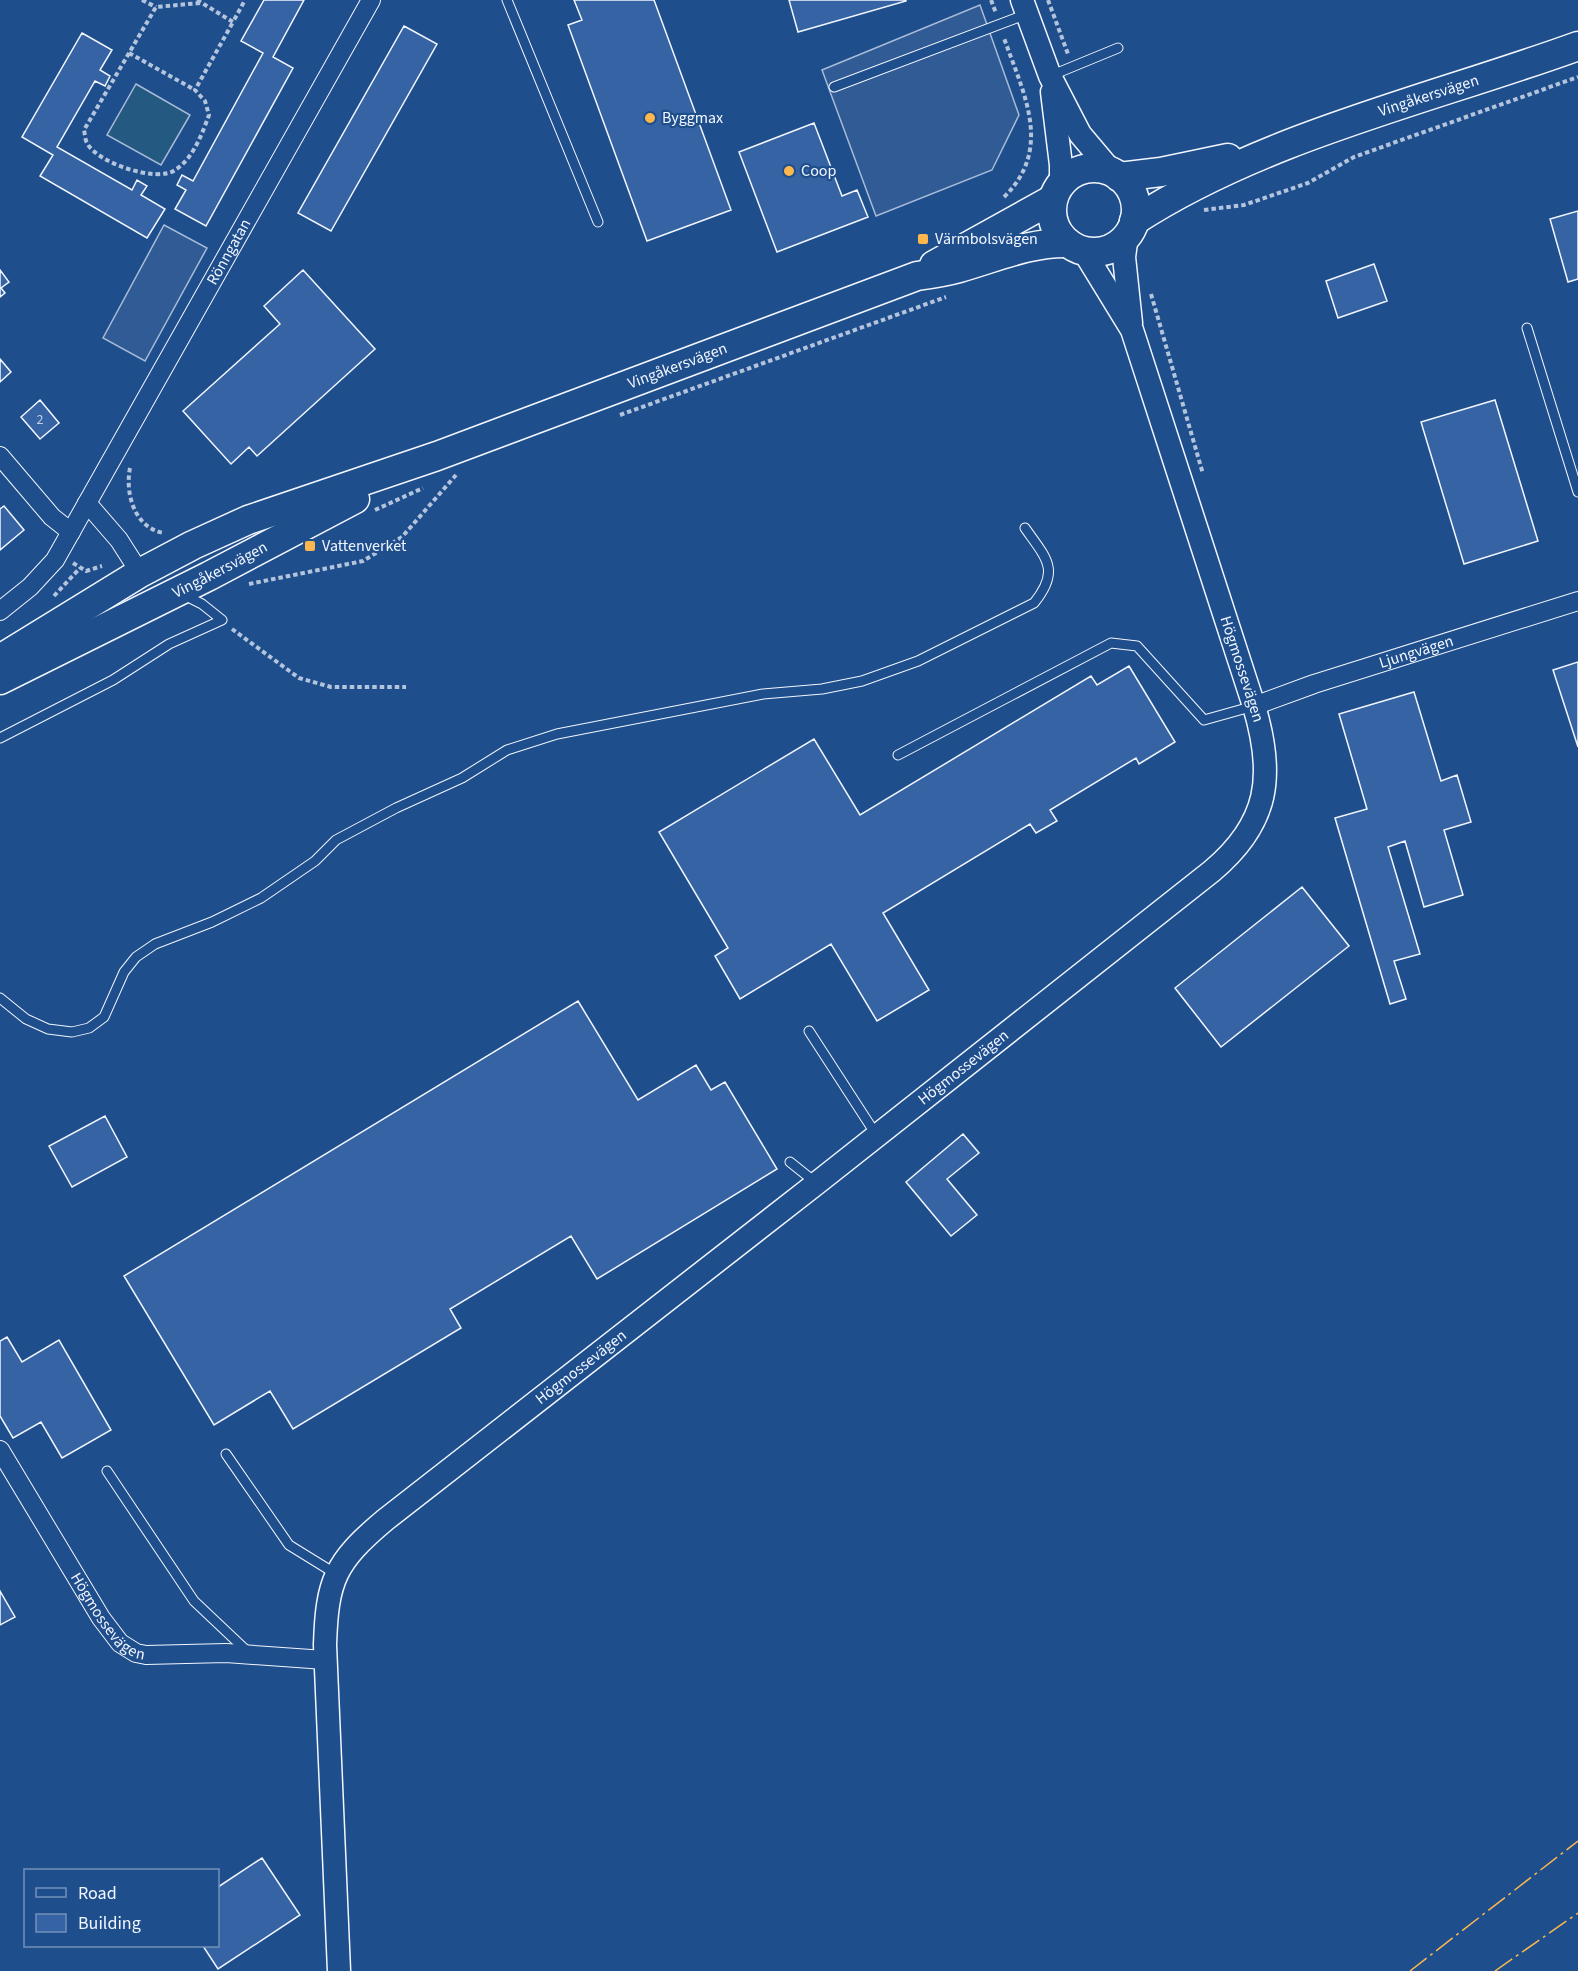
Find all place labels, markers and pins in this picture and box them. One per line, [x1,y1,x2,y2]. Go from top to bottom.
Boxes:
place label: Byggmax [662,107,723,129]
marker: Byggmax [643,111,657,125]
place label: Coop [801,160,836,182]
marker: Coop [782,164,796,178]
place label: Värmbolsvägen [935,228,1038,250]
marker: Värmbolsvägen [916,232,930,246]
place label: Vattenverket [322,535,407,557]
marker: Vattenverket [303,539,317,553]

